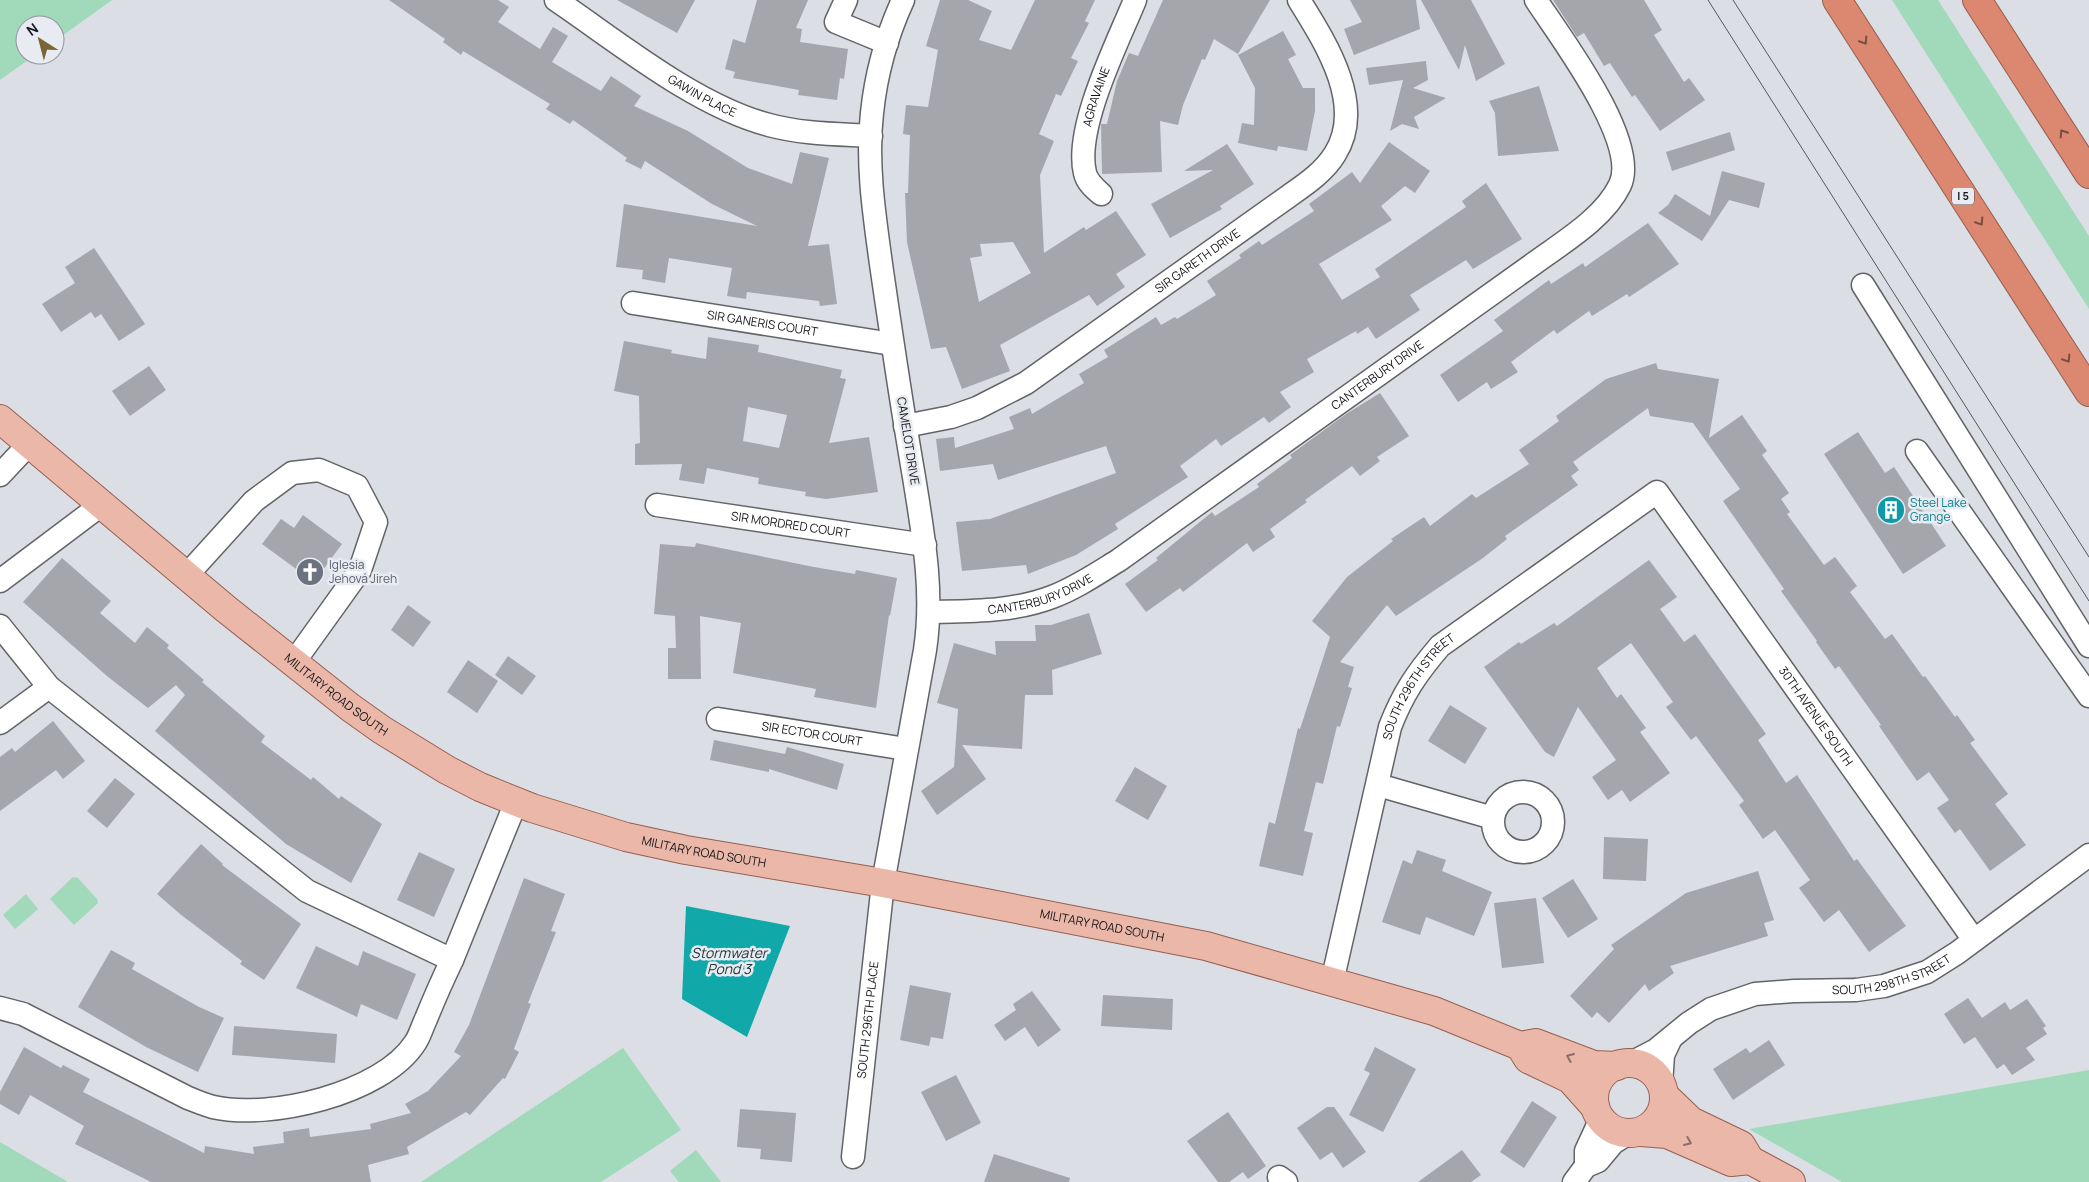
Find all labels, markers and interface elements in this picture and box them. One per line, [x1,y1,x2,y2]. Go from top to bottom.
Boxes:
north arrow [15,15,65,65]
text: N [22,18,42,40]
one-way arrow [1857,36,1867,45]
street label: AGRAVAINE [1078,64,1114,128]
street label: GAWIN PLACE [665,70,739,121]
one-way arrow [2059,130,2069,139]
road number: I 5 [1952,188,1974,205]
one-way arrow [1973,217,1983,226]
street label: SIR GARETH DRIVE [1151,224,1243,297]
street label: SIR GANERIS COURT [706,306,820,340]
street label: CANTERBURY DRIVE [1327,336,1427,414]
one-way arrow [2061,353,2071,362]
street label: CAMELOT DRIVE [893,396,924,486]
place label: Steel Lake Grange [1910,494,1967,525]
building icon: Steel Lake Grange [1876,495,1906,525]
street label: SIR MORDRED COURT [730,507,852,542]
place label: Iglesia Jehová Jireh [329,556,397,587]
church icon: Iglesia Jehová Jireh [295,557,325,587]
street label: CANTERBURY DRIVE [987,569,1096,618]
street label: SOUTH 296TH STREET [1378,629,1459,741]
street label: MILITARY ROAD SOUTH [281,649,391,740]
street label: 30TH AVENUE SOUTH [1775,663,1857,769]
street label: SIR ECTOR COURT [760,717,864,750]
street label: MILITARY ROAD SOUTH [640,832,768,871]
street label: MILITARY ROAD SOUTH [1039,905,1166,946]
water label: Stormwater Pond 3 [691,943,769,978]
street label: SOUTH 298TH STREET [1832,950,1955,998]
street label: SOUTH 296TH PLACE [853,960,882,1079]
one-way arrow [1566,1053,1575,1063]
one-way arrow [1683,1136,1691,1146]

